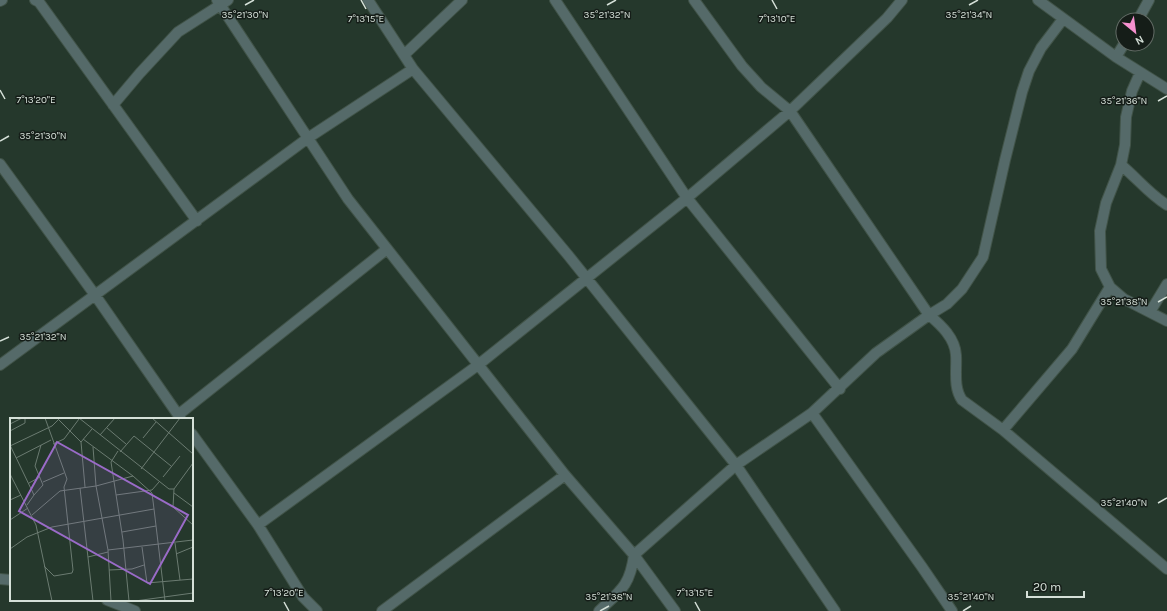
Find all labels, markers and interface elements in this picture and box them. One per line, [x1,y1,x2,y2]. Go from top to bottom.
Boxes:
text: 35°21'30"N [221,9,269,21]
text: 35°21'32"N [584,9,631,21]
text: 35°21'34"N [946,9,992,21]
north arrow [1115,12,1155,52]
text: 7°13'15"E [348,13,384,25]
text: 7°13'10"E [759,13,795,25]
text: N [1133,33,1146,48]
text: 7°13'20"E [16,94,56,106]
text: 35°21'36"N [1101,95,1147,107]
text: 35°21'30"N [19,130,67,142]
text: 35°21'38"N [1100,296,1148,308]
text: 35°21'32"N [20,331,67,343]
inset map [10,418,193,601]
text: 35°21'40"N [1101,497,1147,509]
scale bar [1027,573,1084,599]
text: 20 m [1033,580,1061,594]
text: 7°13'20"E [264,587,304,599]
text: 7°13'15"E [677,587,713,599]
text: 35°21'38"N [585,591,633,603]
text: 35°21'40"N [948,591,994,603]

